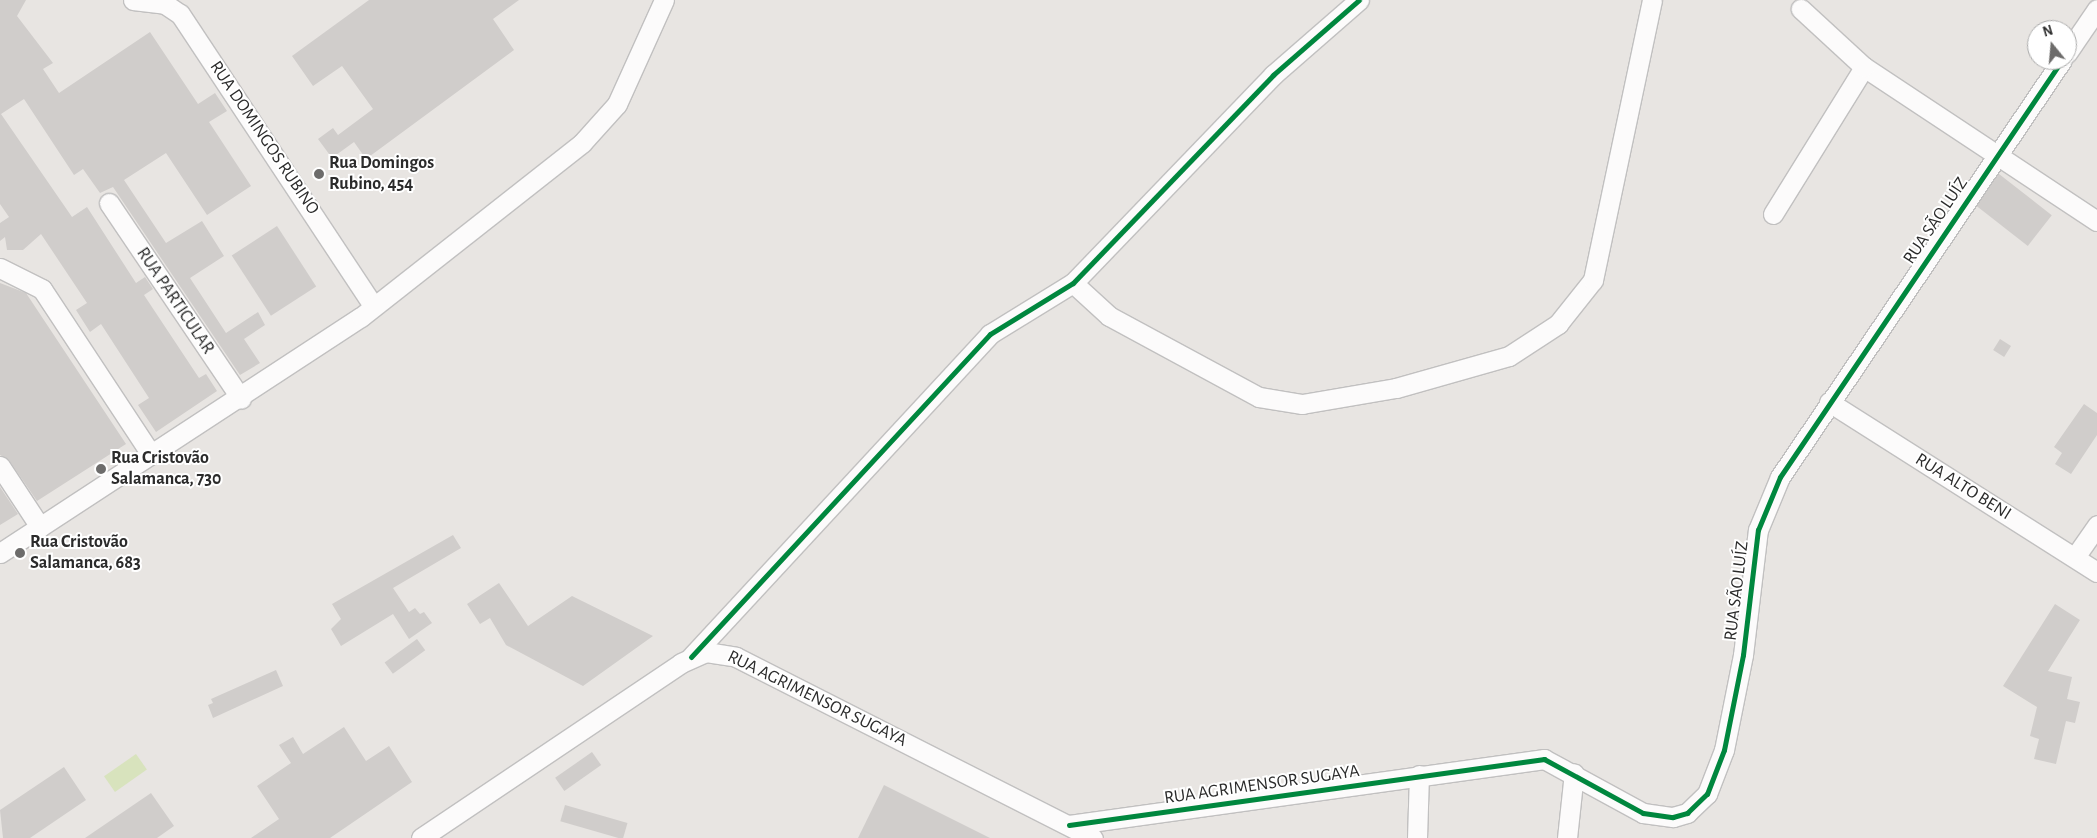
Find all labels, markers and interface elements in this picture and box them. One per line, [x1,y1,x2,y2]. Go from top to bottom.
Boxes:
north arrow [2027,20,2077,70]
text: N [2041,23,2055,40]
street label: RUA DOMINGOS RUBINO [205,57,323,219]
place label: Rua Domingos Rubino, 454 [329,153,434,195]
marker: Rua Domingos Rubino, 454 [313,168,325,180]
street label: RUA SÃO LUÍZ [1899,173,1973,269]
street label: RUA PARTICULAR [131,244,219,358]
place label: Rua Cristovão Salamanca, 730 [111,448,221,490]
street label: RUA ALTO BENI [1911,449,2015,525]
marker: Rua Cristovão Salamanca, 730 [95,463,107,475]
place label: Rua Cristovão Salamanca, 683 [30,532,141,574]
street label: RUA SÃO LUÍZ [1720,540,1754,642]
marker: Rua Cristovão Salamanca, 683 [14,547,26,559]
street label: RUA AGRIMENSOR SUGAYA [724,646,910,752]
street label: RUA AGRIMENSOR SUGAYA [1163,761,1361,809]

